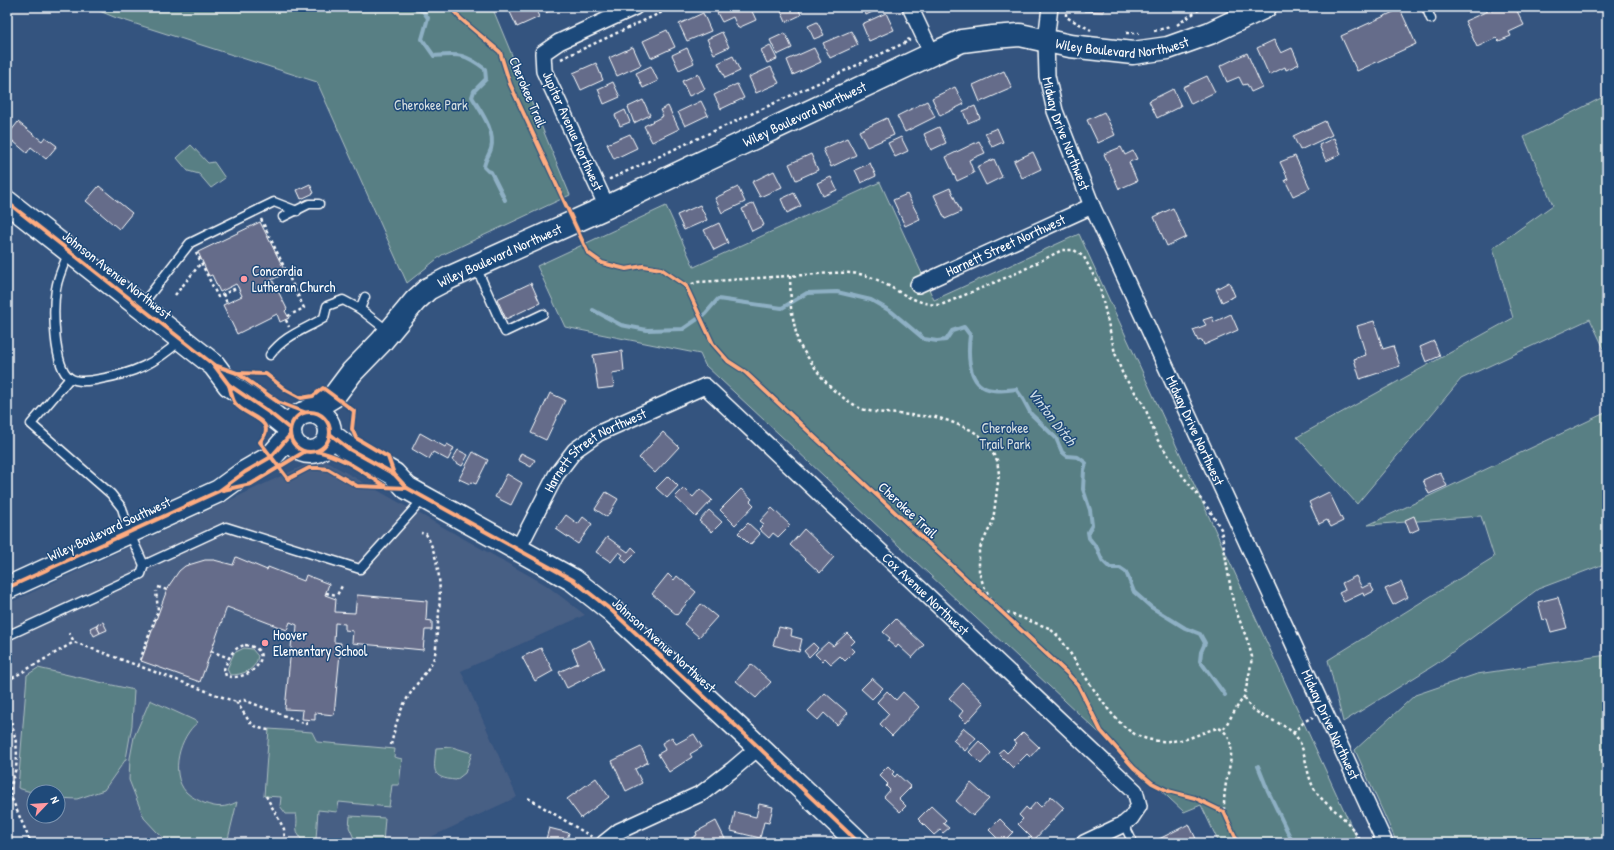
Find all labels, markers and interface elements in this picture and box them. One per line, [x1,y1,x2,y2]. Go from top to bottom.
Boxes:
street label: Wiley Boulevard Northwest [1054,31,1191,62]
street label: Cherokee Trail [505,54,552,130]
street label: Jupiter Avenue Northwest [538,68,608,194]
street label: Midway Drive Northwest [1038,75,1095,193]
street label: Wiley Boulevard Northwest [739,76,869,151]
park label: Cherokee Park [394,95,468,114]
street label: Harnett Street Northwest [942,209,1068,280]
street label: Wiley Boulevard Northwest [434,218,565,292]
street label: Johnson Avenue Northwest [59,226,176,323]
place label: Concordia Lutheran Church [252,261,335,296]
marker: Concordia Lutheran Church [239,274,249,284]
street label: Midway Drive Northwest [1162,372,1229,488]
water label: Vinton Ditch [1023,384,1083,451]
street label: Harnett Street Northwest [539,403,649,495]
park label: Cherokee Trail Park [980,418,1031,453]
street label: Cherokee Trail [875,477,942,542]
street label: Wiley Boulevard Southwest [44,492,174,566]
street label: Cox Avenue Northwest [878,548,974,639]
street label: Johnson Avenue Northwest [608,593,721,697]
place label: Hoover Elementary School [273,625,368,661]
marker: Hoover Elementary School [260,638,270,648]
street label: Midway Drive Northwest [1297,666,1365,783]
north arrow [26,784,66,824]
text: N [47,794,63,806]

